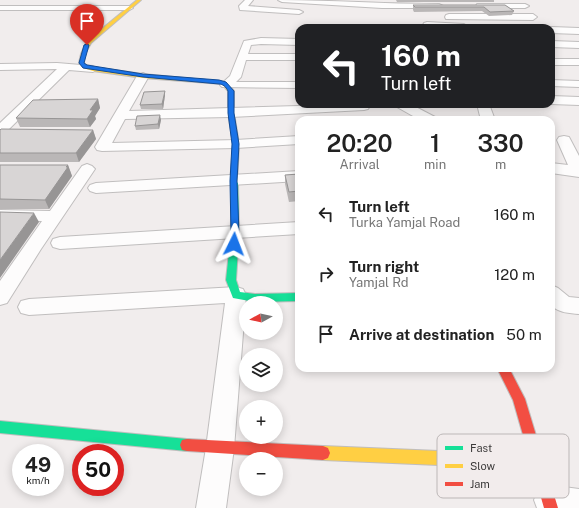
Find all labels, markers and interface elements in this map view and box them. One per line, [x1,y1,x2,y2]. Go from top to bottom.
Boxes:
pin [70,4,104,45]
icon: arrive [76,10,98,32]
text: 160 m [381,39,461,72]
icon: left [315,40,367,92]
text: Turn left [381,73,451,94]
text: 20:20 [326,129,393,157]
text: 1 [430,129,440,157]
text: 330 [478,129,524,157]
text: Arrival [339,157,380,172]
text: min [424,157,446,172]
text: m [495,157,506,172]
text: Turn left [349,198,410,215]
icon: left [315,203,337,225]
text: 160 m [494,206,535,223]
text: Turka Yamjal Road [349,215,460,230]
position arrow [213,223,255,265]
text: Turn right [349,258,419,275]
icon: right [315,263,337,285]
text: 120 m [494,266,535,283]
text: Yamjal Rd [349,275,409,290]
north arrow [239,296,283,340]
map controls [239,296,283,496]
icon: arrive [315,323,337,345]
text: Arrive at destination [349,326,494,343]
text: 50 m [506,326,542,343]
button: layers [239,348,283,392]
button: + [239,400,283,444]
legend [437,434,569,498]
text: Fast [470,442,492,454]
speed limit sign: 50 [72,444,124,496]
button: − [239,452,283,496]
text: 49 [25,453,51,477]
text: Slow [470,460,496,472]
text: km/h [26,474,50,486]
text: Jam [470,478,490,490]

